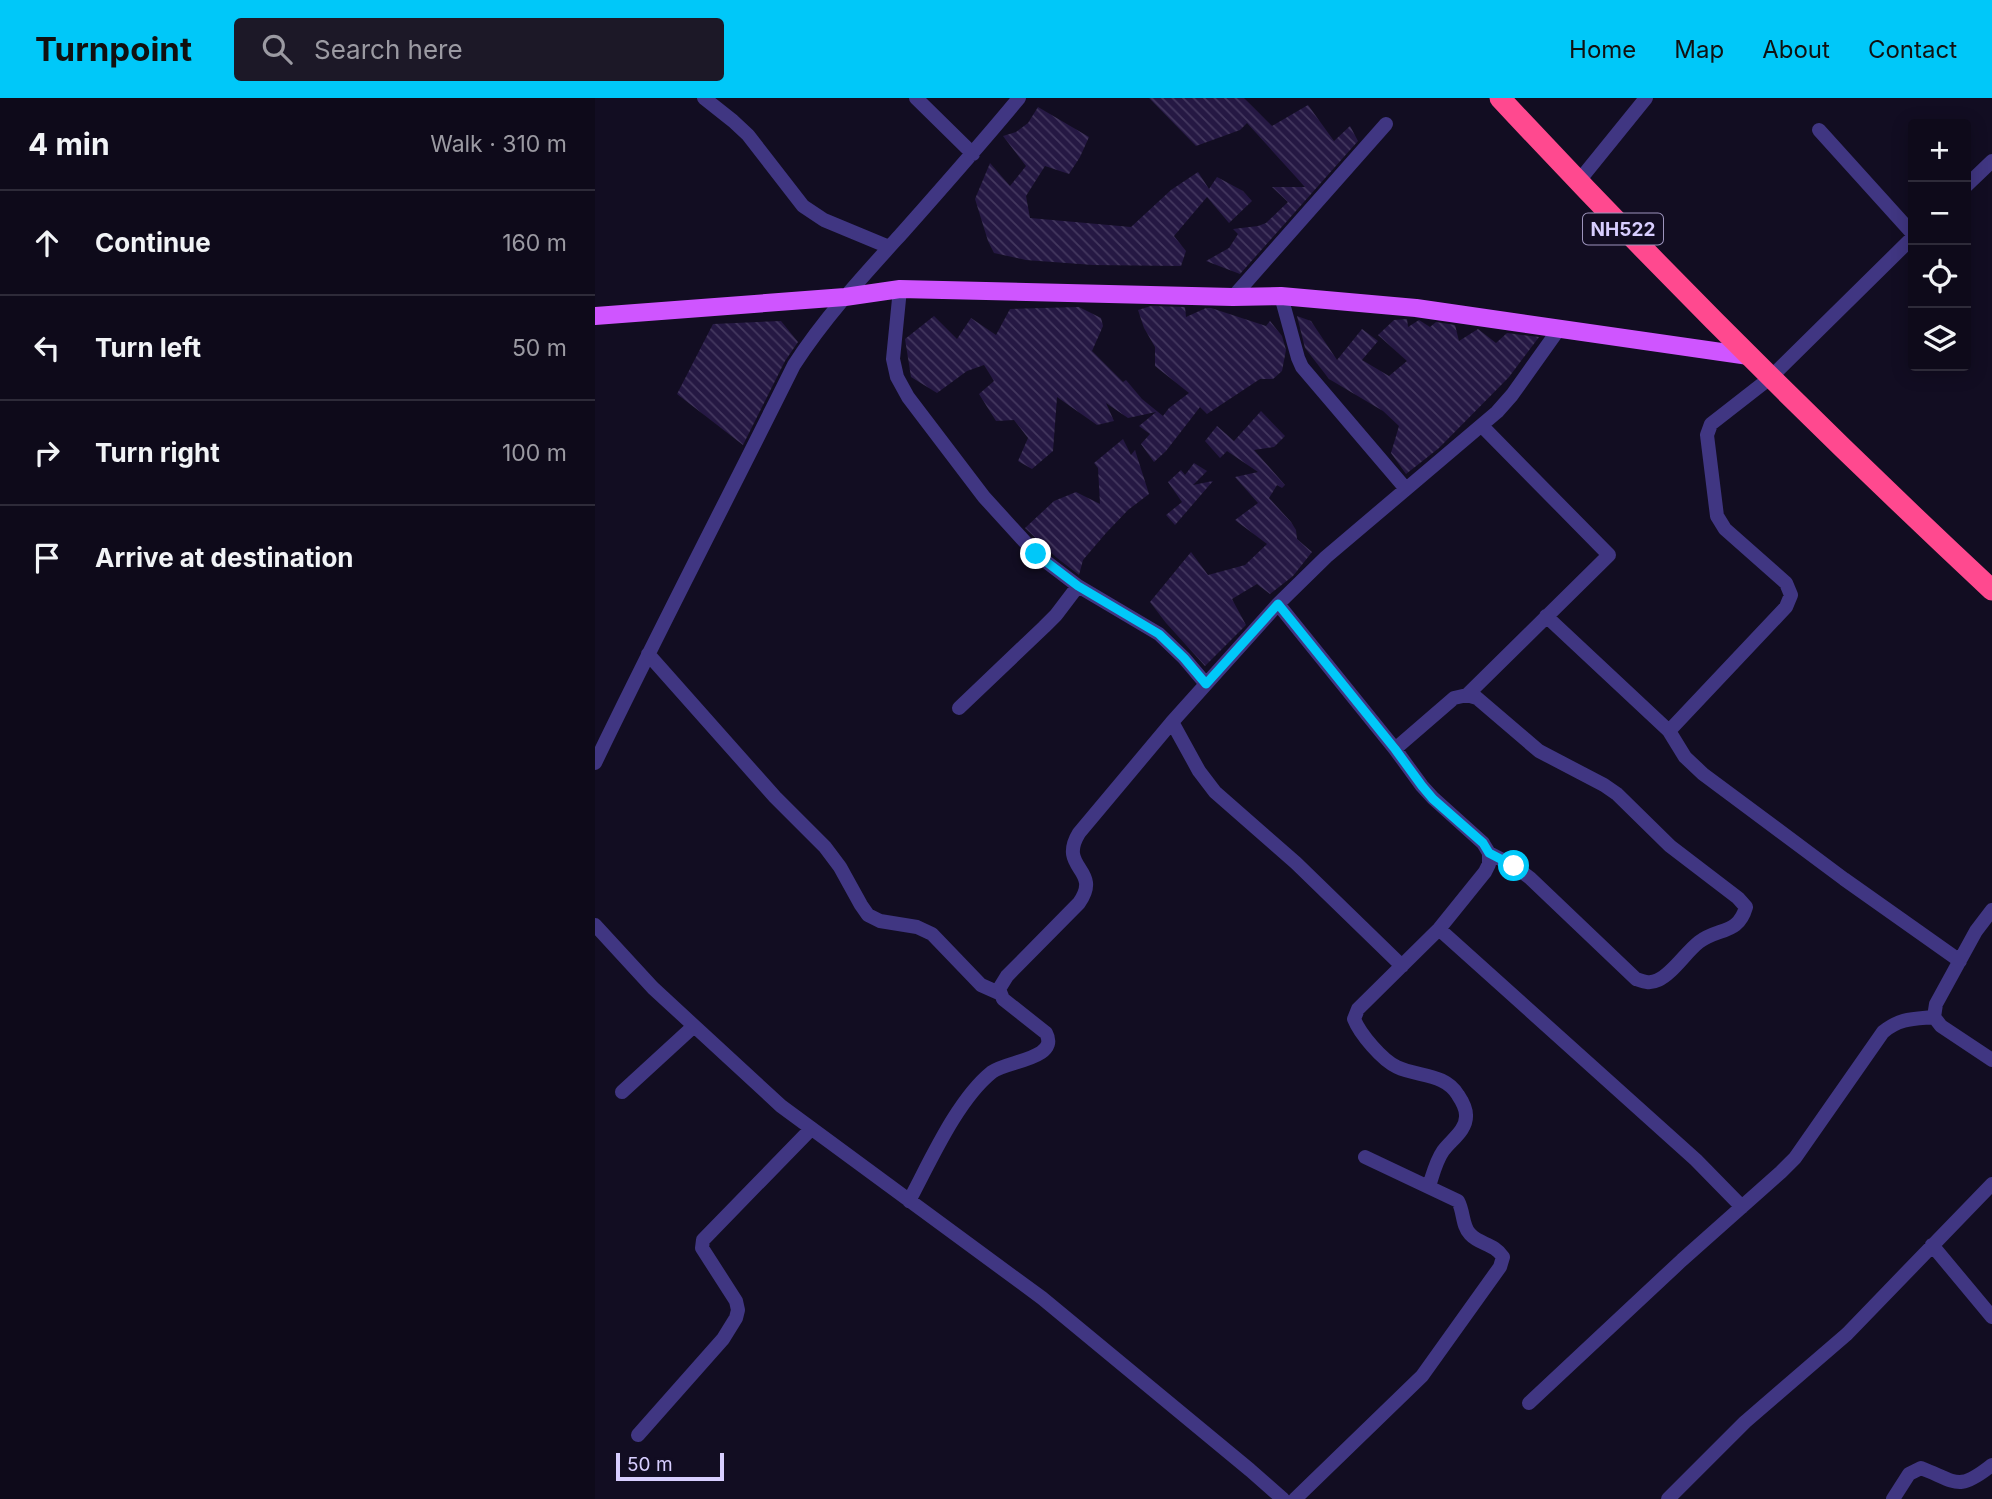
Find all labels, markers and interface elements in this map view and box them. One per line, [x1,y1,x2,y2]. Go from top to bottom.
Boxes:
search box [234,18,724,81]
text: Turnpoint [35,29,192,69]
icon: search [258,30,296,68]
text: Search here [314,34,463,65]
text: Home [1569,35,1636,64]
text: Map [1674,35,1724,64]
text: About [1762,35,1830,64]
text: Contact [1868,35,1957,64]
map controls [1908,119,1971,371]
button: + [1908,119,1971,182]
text: 4 min [28,126,110,162]
text: Walk · 310 m [430,130,567,158]
button: − [1908,182,1971,245]
road number: NH522 [1583,214,1663,244]
icon: ahead [28,224,66,262]
text: Continue [95,227,211,258]
text: 160 m [502,229,567,257]
button: locate [1908,245,1971,308]
button: layers [1908,308,1971,371]
icon: left [28,329,66,367]
text: Turn left [95,332,201,363]
text: 50 m [512,334,567,362]
icon: right [28,434,66,472]
text: Turn right [95,437,220,468]
text: 100 m [502,439,567,467]
route end [1020,538,1051,569]
icon: arrive [28,539,66,577]
text: Arrive at destination [95,542,354,573]
route start [1498,850,1529,881]
scale bar [616,1450,725,1482]
text: 50 m [627,1453,673,1476]

